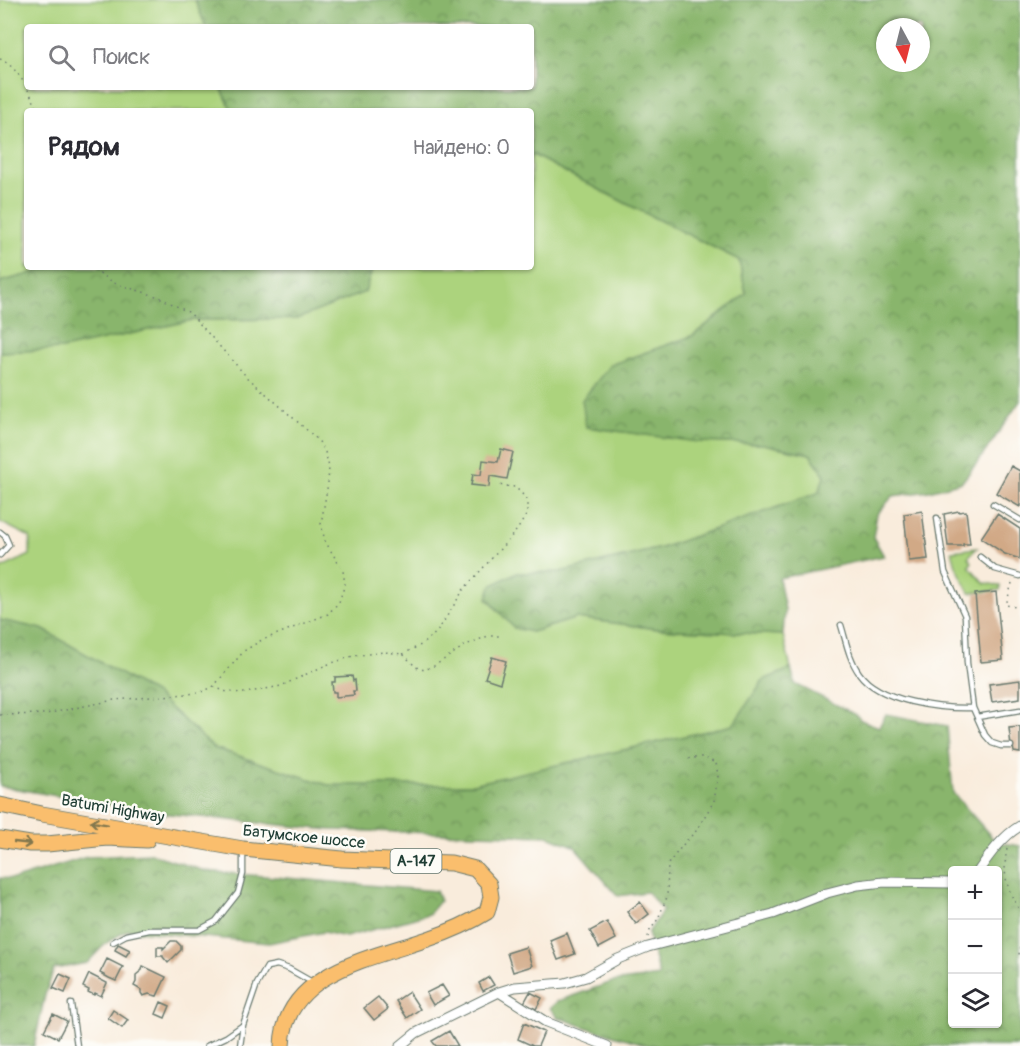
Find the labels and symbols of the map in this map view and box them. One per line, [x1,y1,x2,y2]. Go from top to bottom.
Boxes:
north arrow [876,18,930,72]
street label: Batumi Highway [60,790,166,828]
one-way arrow [90,817,110,828]
street label: Батумское шоссе [242,821,366,853]
one-way arrow [13,838,33,849]
road number: А-147 [390,849,442,873]

